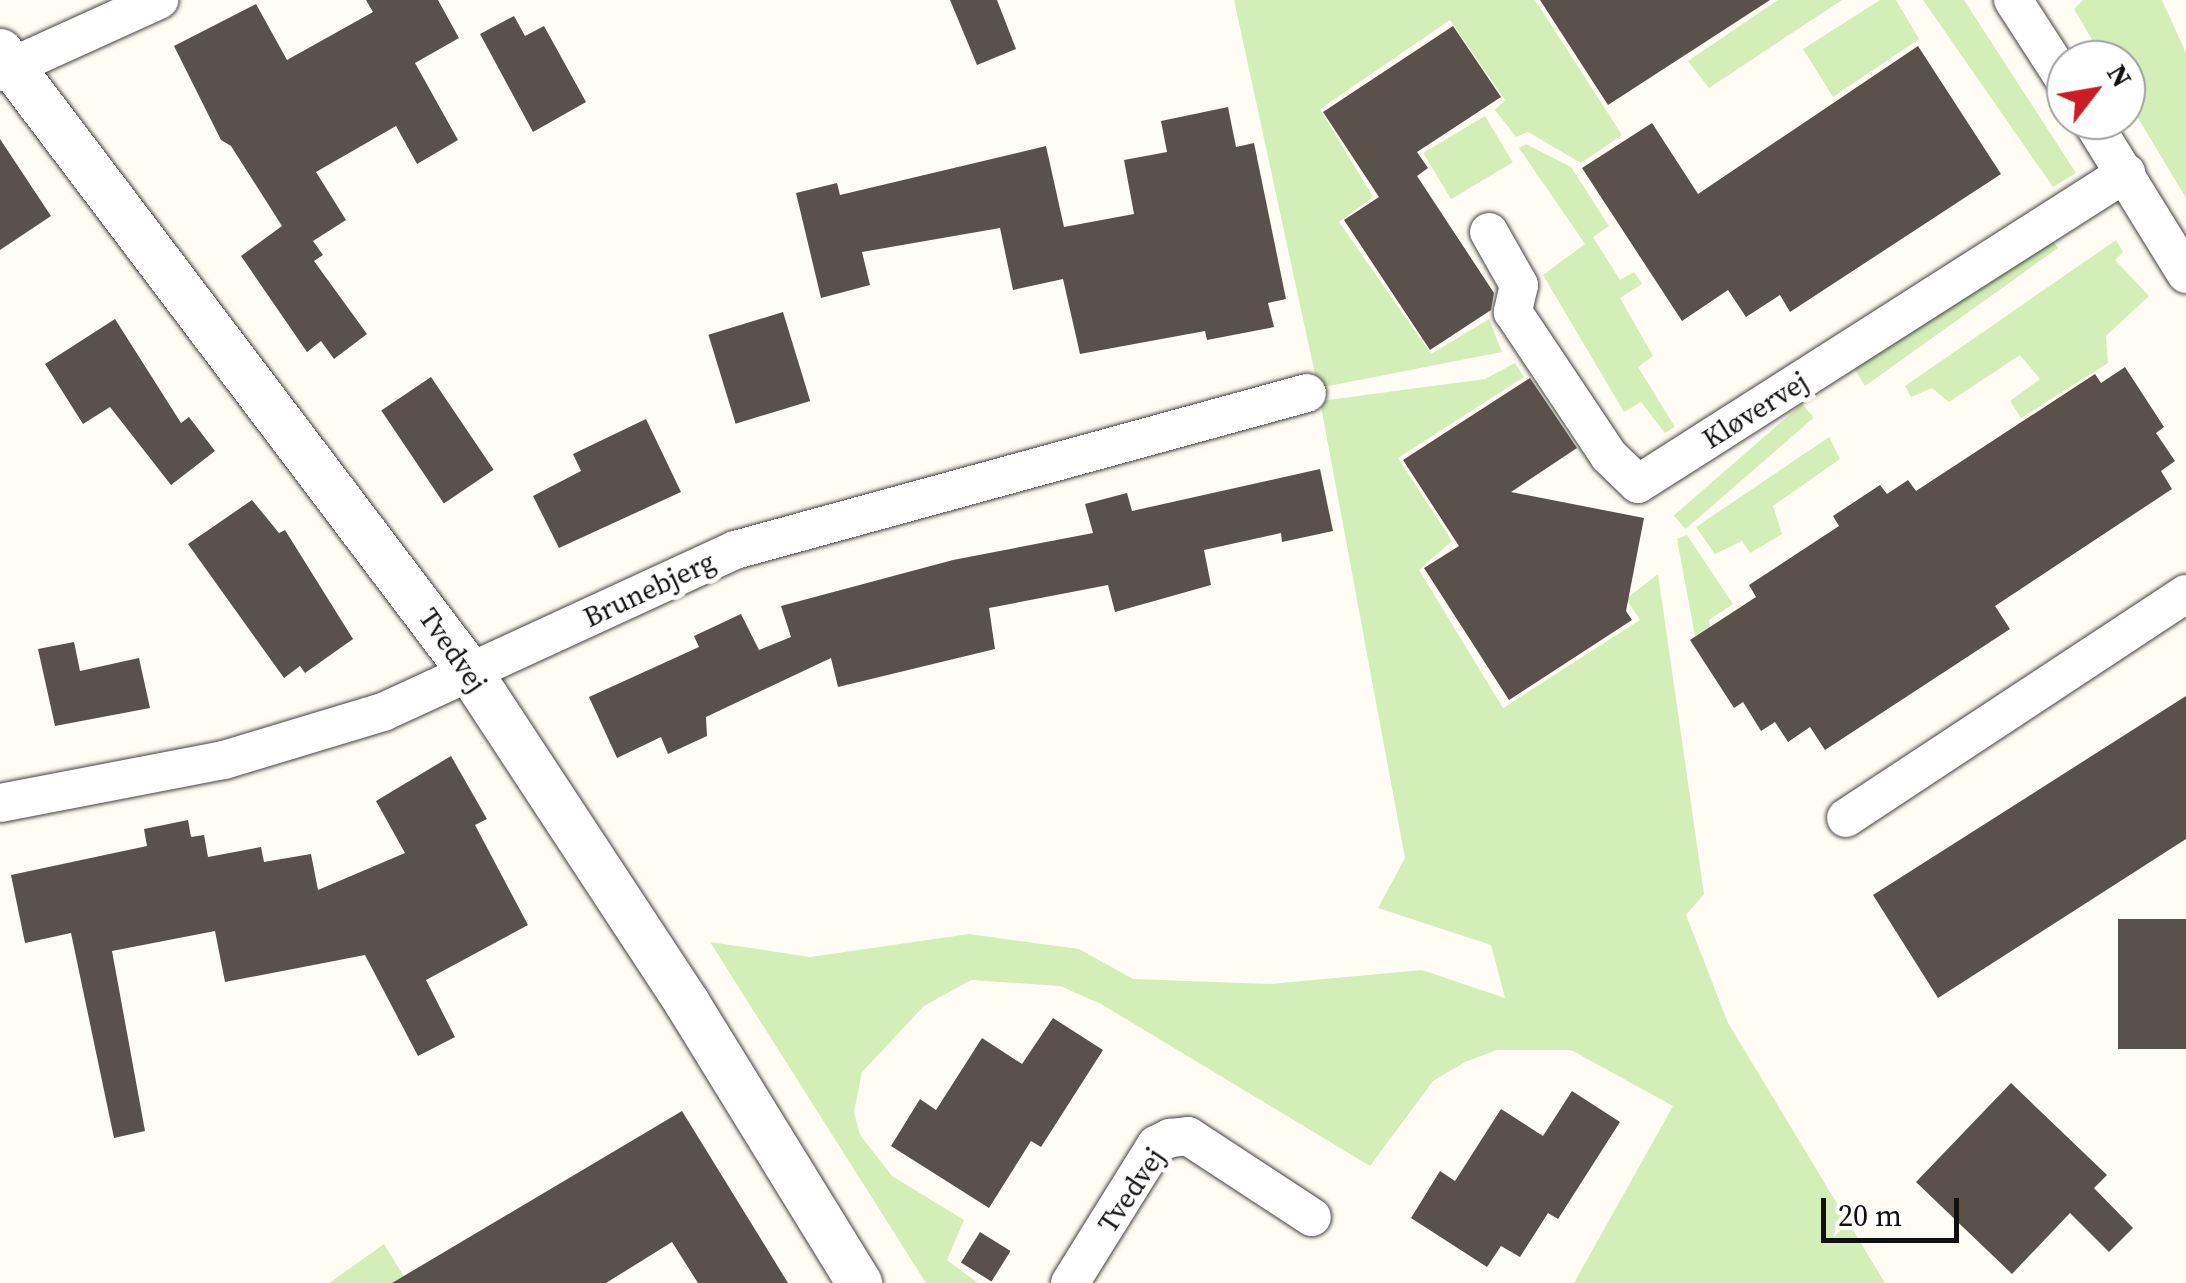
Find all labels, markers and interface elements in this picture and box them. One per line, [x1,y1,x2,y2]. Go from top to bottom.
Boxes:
north arrow [2046,40,2146,140]
text: N [2098,57,2142,94]
street label: Kløvervej [1696,364,1814,456]
street label: Brunebjerg [578,544,720,634]
street label: Tvedvej [412,602,494,698]
street label: Tvedvej [1091,1141,1171,1239]
scale bar [1826,1178,1964,1240]
text: 20 m [1838,1195,1902,1236]

